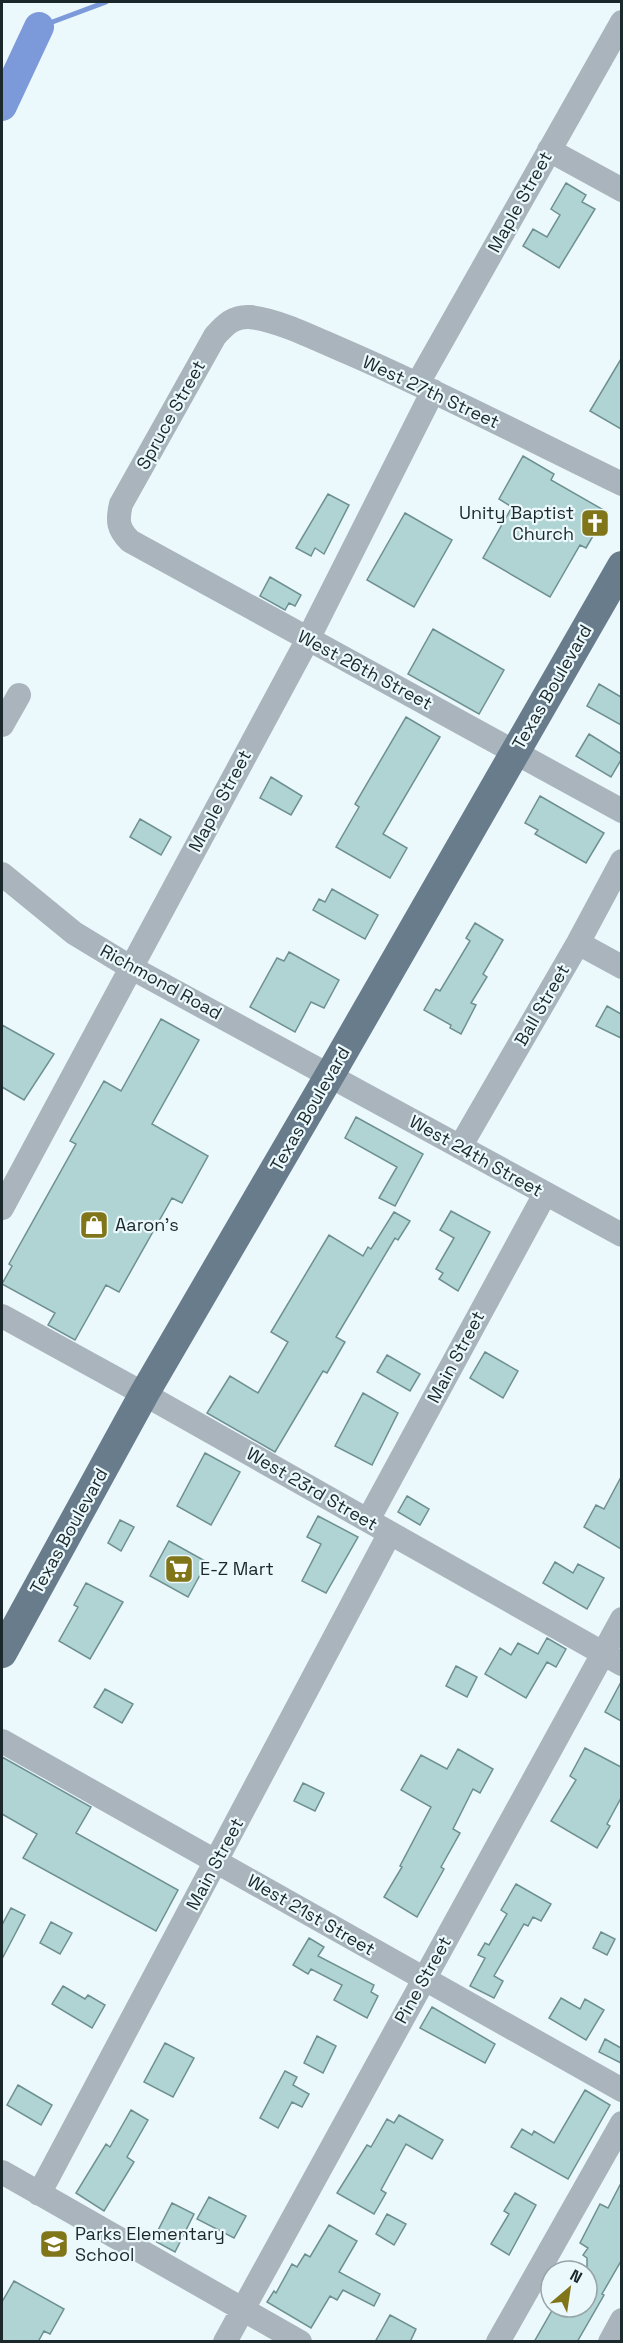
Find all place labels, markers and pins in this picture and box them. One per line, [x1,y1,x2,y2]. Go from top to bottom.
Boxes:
place label: Unity Baptist Church [459,501,574,545]
church icon: Unity Baptist Church [579,507,611,539]
shop icon: Aaron's [78,1209,110,1241]
place label: Aaron's [115,1213,179,1236]
supermarket icon: E-Z Mart [163,1553,195,1585]
place label: E-Z Mart [200,1557,274,1580]
place label: Parks Elementary School [75,2222,225,2266]
school or university icon: Parks Elementary School [38,2228,70,2260]

